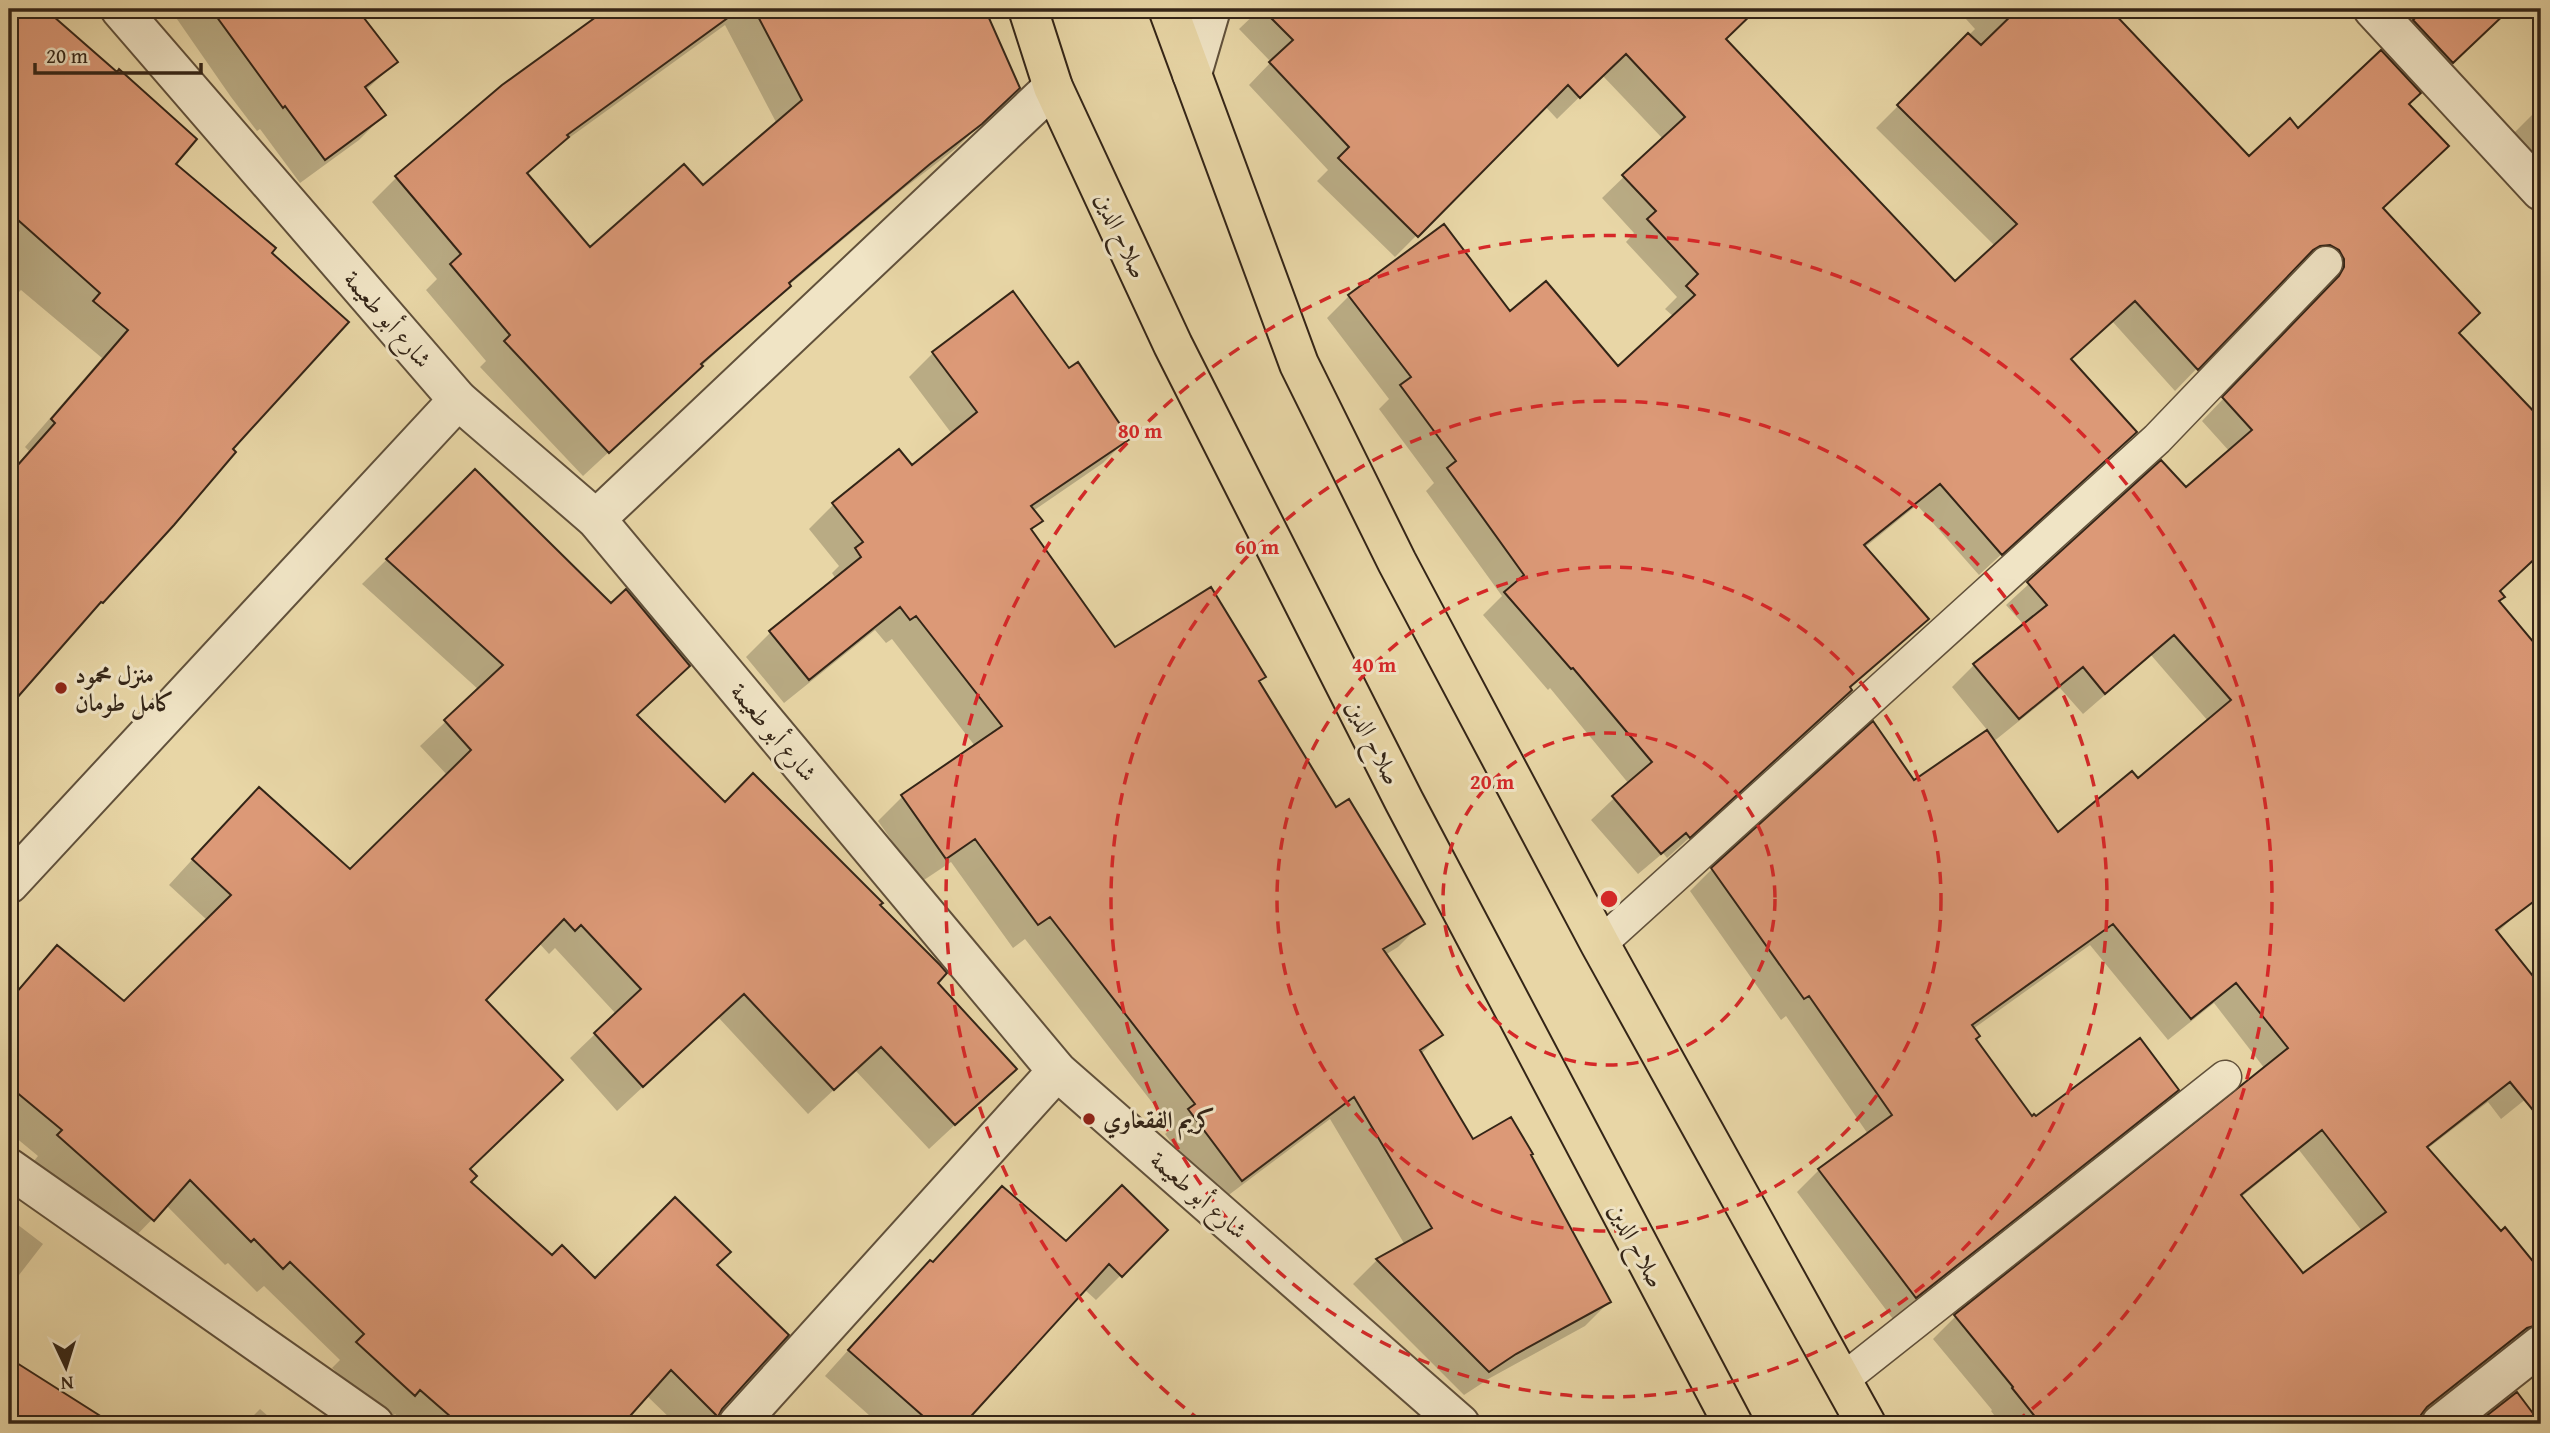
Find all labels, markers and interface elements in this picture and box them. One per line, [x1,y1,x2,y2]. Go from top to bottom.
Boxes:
scale bar [35,32,201,76]
text: 20 m [46,40,88,71]
street label: صلاح الدين [1083,186,1157,286]
street label: شارع أبو طعيمة [333,263,440,377]
text: 80 m [1118,415,1162,446]
text: 60 m [1235,531,1279,562]
text: 40 m [1352,649,1396,680]
place label: منزل محمود كامل طومان [75,657,174,720]
street label: شارع أبو طعيمة [720,675,826,791]
marker: منزل محمود كامل طومان [53,680,69,696]
street label: صلاح الدين [1334,693,1410,793]
text: 20 m [1470,766,1514,797]
centre of rings [1597,887,1621,911]
place label: كريم الفقعاوي [1103,1102,1215,1141]
marker: كريم الفقعاوي [1081,1111,1097,1127]
street label: شارع أبو طعيمة [1141,1143,1255,1250]
street label: صلاح الدين [1596,1196,1674,1296]
north arrow [32,1332,102,1402]
text: N [60,1370,74,1398]

